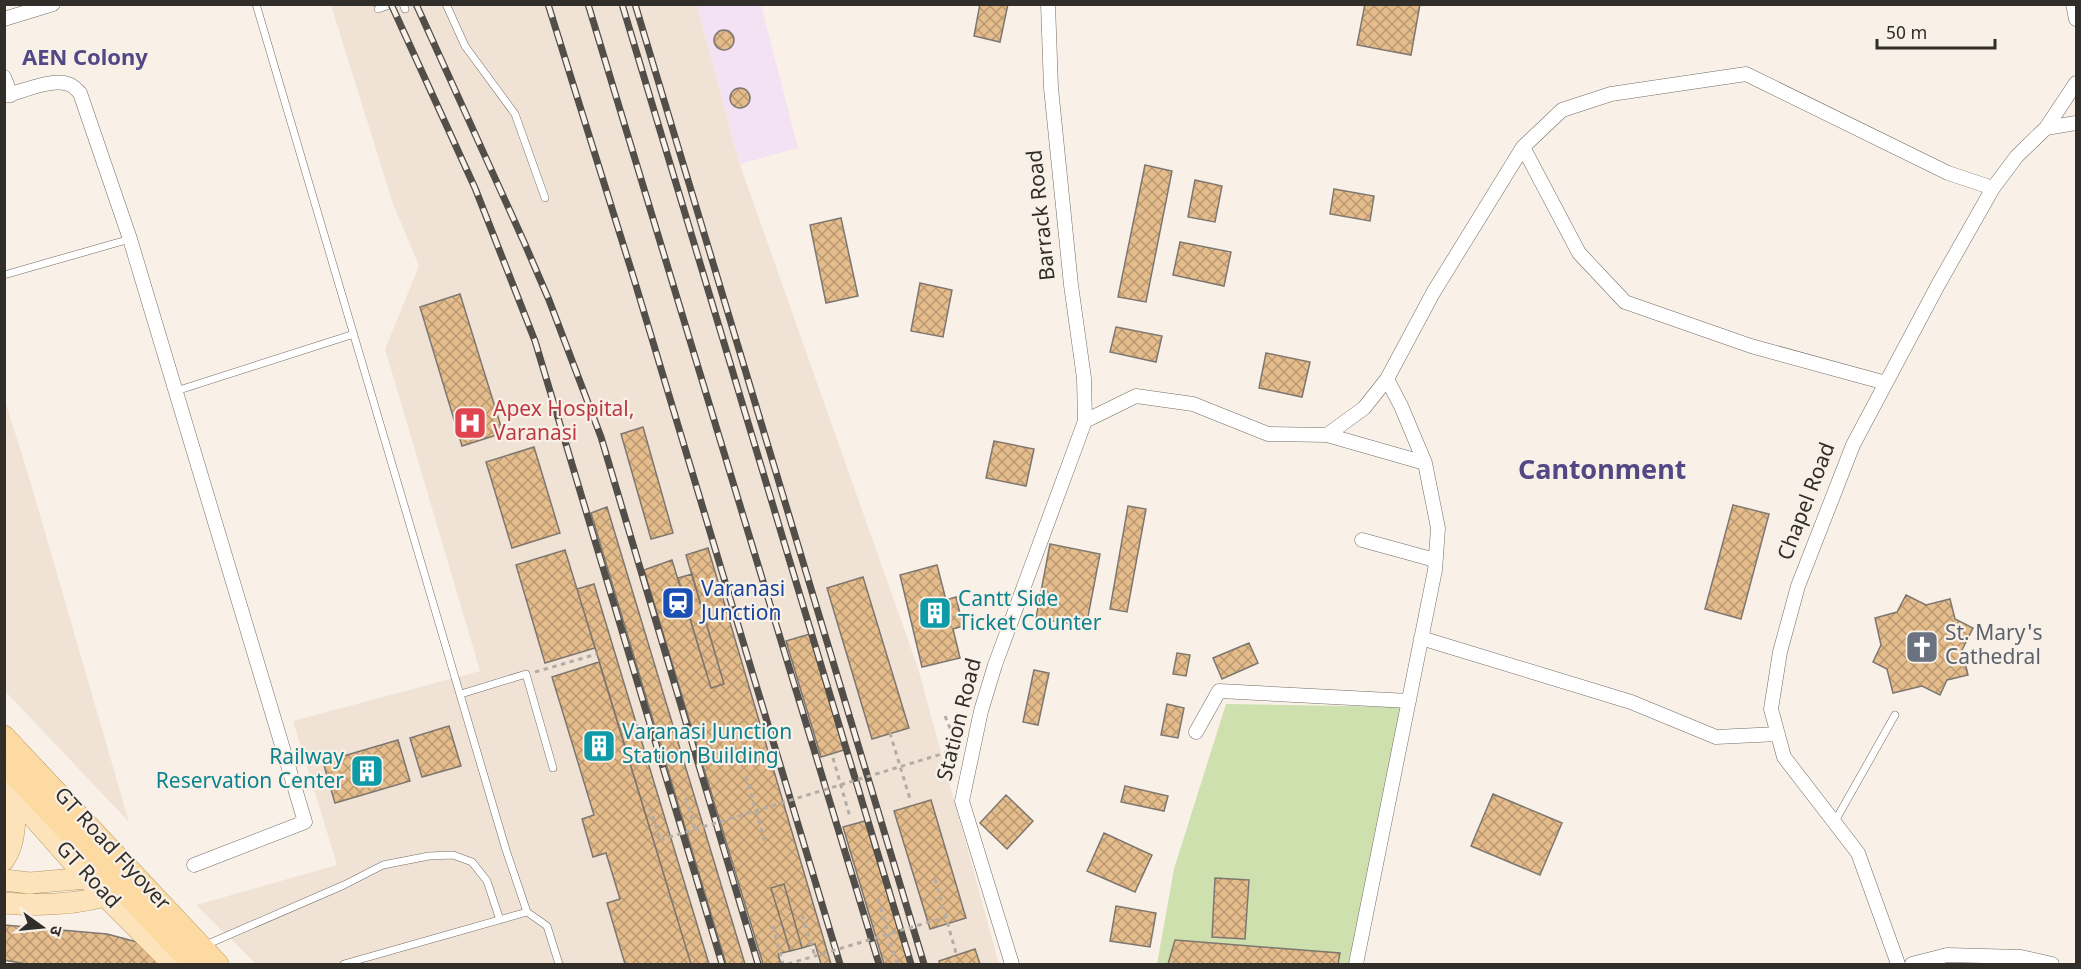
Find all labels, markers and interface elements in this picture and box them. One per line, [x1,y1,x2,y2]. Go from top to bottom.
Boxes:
scale bar [1877,12,1996,50]
text: 50 m [1886,23,1927,46]
district label: AEN Colony [22,45,148,74]
street label: Barrack Road [1022,148,1064,282]
place label: Apex Hospital, Varanasi [493,397,634,449]
hospital icon: Apex Hospital, Varanasi [452,405,488,441]
street label: Chapel Road [1773,439,1843,565]
district label: Cantonment [1518,455,1686,490]
place label: Varanasi Junction [699,577,785,629]
station icon: Varanasi Junction [660,585,696,621]
place label: Cantt Side Ticket Counter [958,587,1102,639]
building icon: Cantt Side Ticket Counter [917,595,953,631]
place label: St. Mary's Cathedral [1945,621,2043,673]
church icon: St. Mary's Cathedral [1904,629,1940,665]
street label: Station Road [932,656,990,784]
place label: Varanasi Junction Station Building [622,720,792,772]
building icon: Varanasi Junction Station Building [581,728,617,764]
place label: Railway Reservation Center [156,745,344,797]
building icon: Railway Reservation Center [349,753,385,789]
street label: GT Road Flyover [48,783,174,917]
street label: GT Road [50,837,124,915]
north arrow [12,897,72,957]
text: उ [43,923,65,938]

